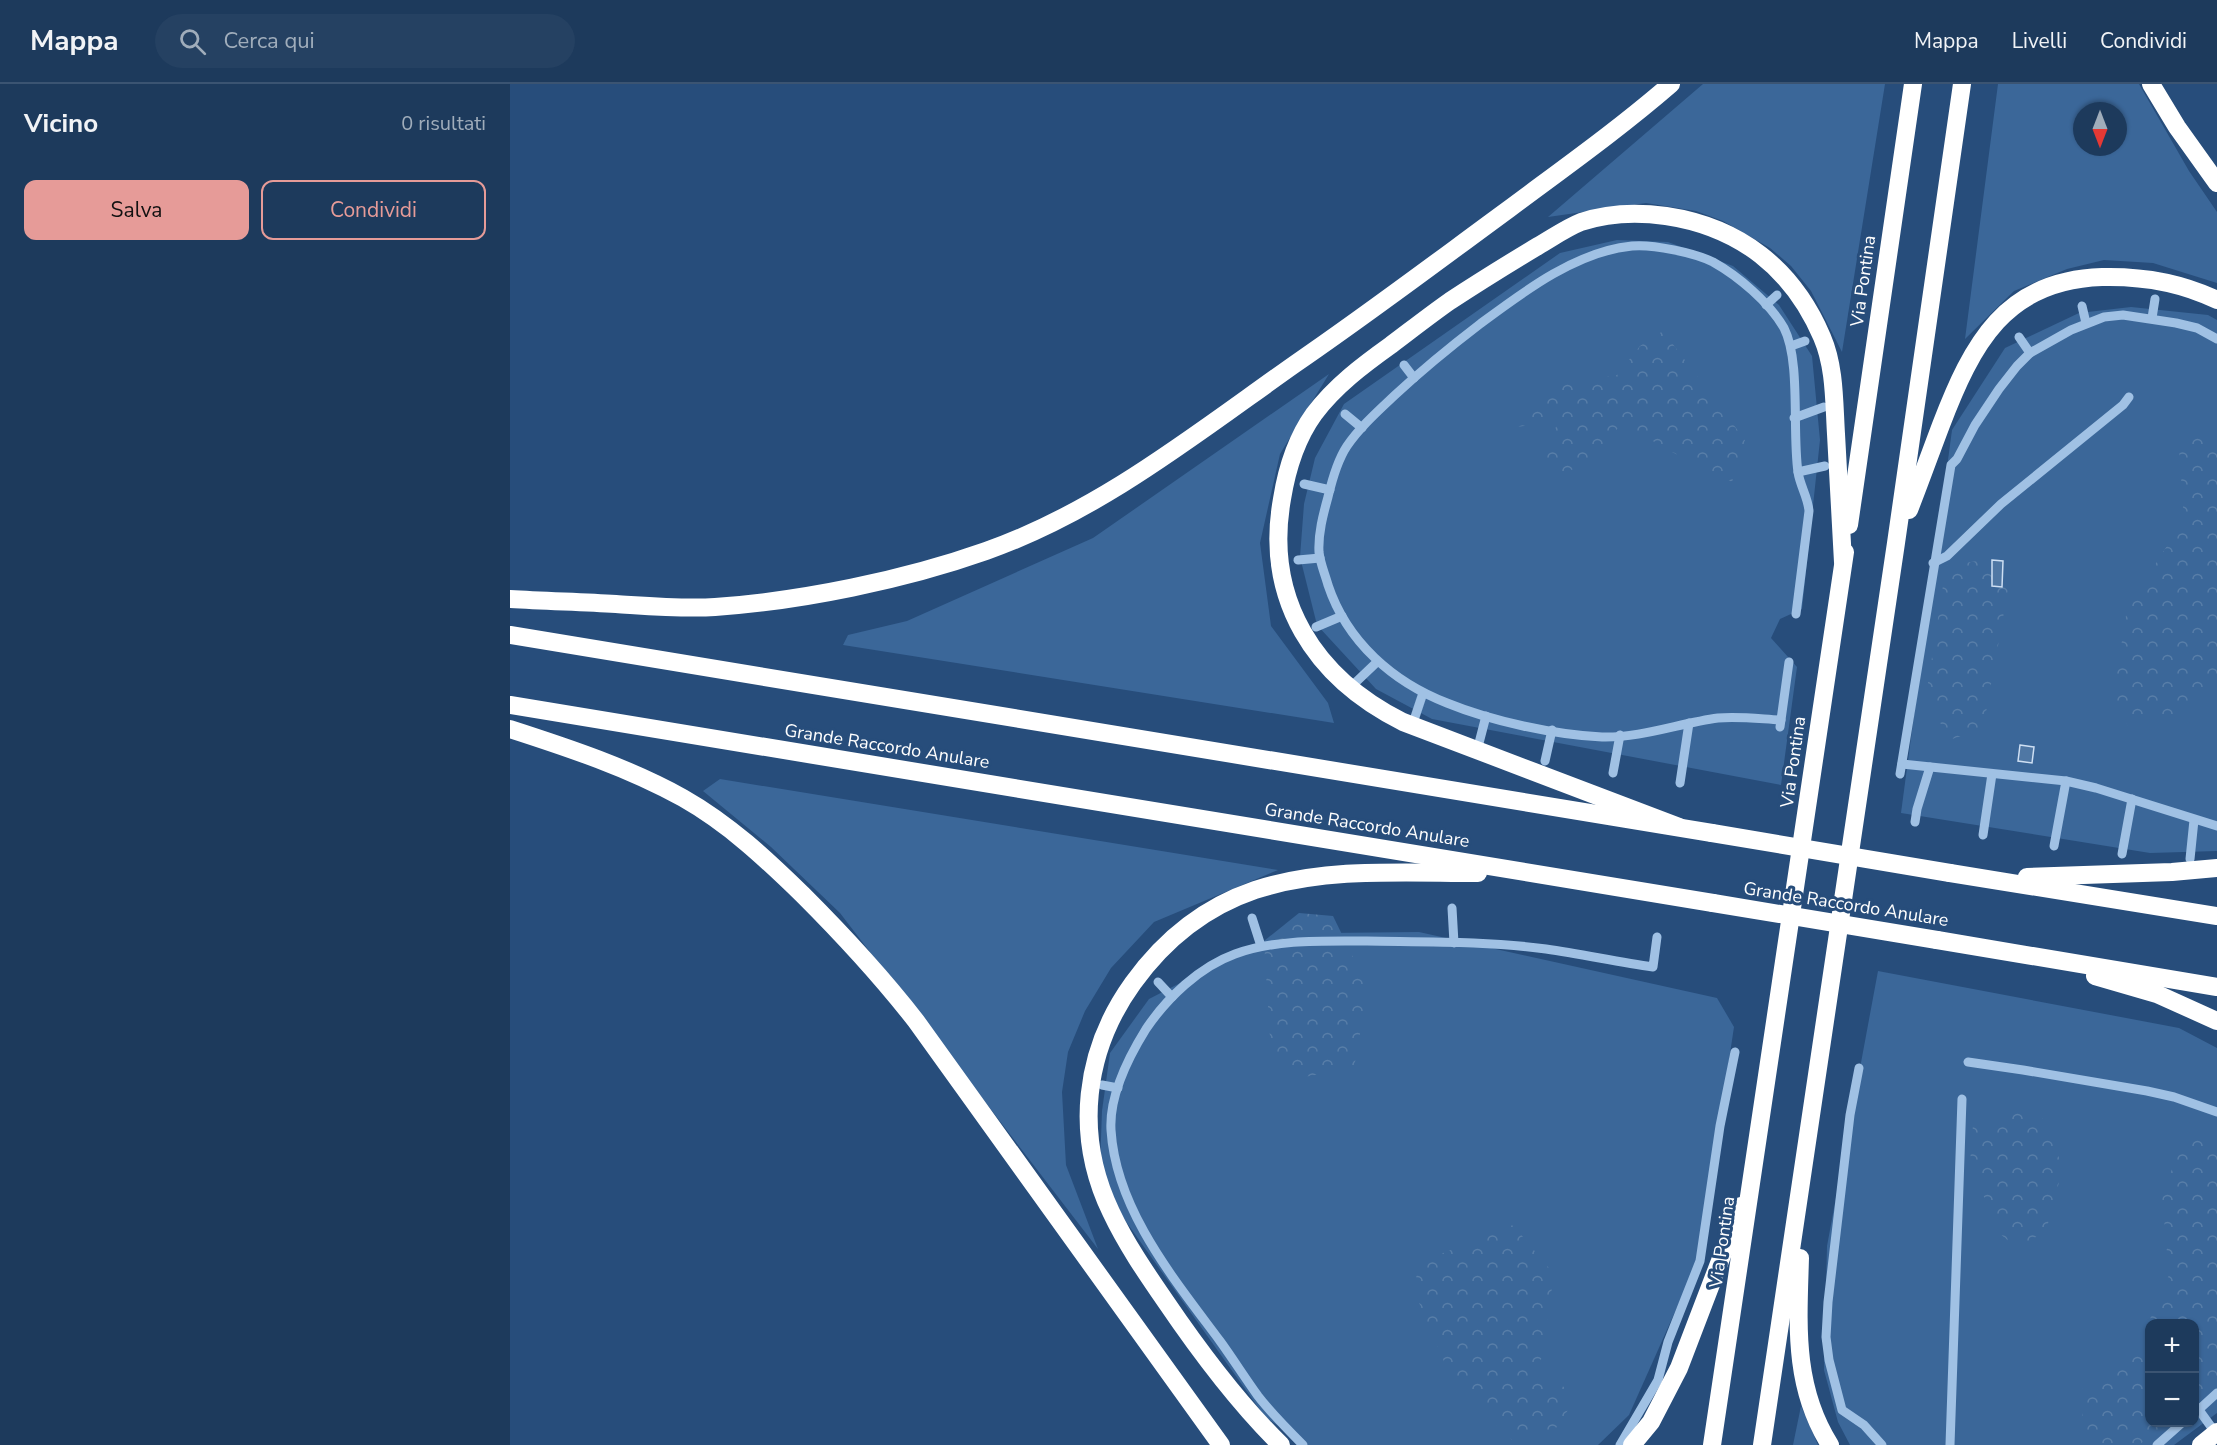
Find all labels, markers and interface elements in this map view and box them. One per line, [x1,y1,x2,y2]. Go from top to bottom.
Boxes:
search box [155,14,575,68]
text: Mappa [30,22,119,60]
icon: search [176,25,209,58]
text: Cerca qui [224,26,315,56]
text: Mappa [1914,27,1979,55]
text: Livelli [2012,27,2067,55]
text: Condividi [2100,27,2187,55]
north arrow [2073,102,2127,156]
text: Vicino [24,106,98,141]
text: 0 risultati [401,110,486,137]
button: Salva [24,180,249,240]
button: Condividi [261,180,486,240]
street label: Via Pontina [1845,234,1881,329]
street label: Via Pontina [1775,715,1811,810]
street label: Grande Raccordo Anulare [783,718,991,774]
street label: Grande Raccordo Anulare [1263,797,1471,853]
street label: Grande Raccordo Anulare [1742,876,1950,932]
street label: Via Pontina [1704,1195,1740,1290]
map controls [2145,1319,2199,1427]
button: + [2145,1319,2199,1373]
button: − [2145,1373,2199,1427]

